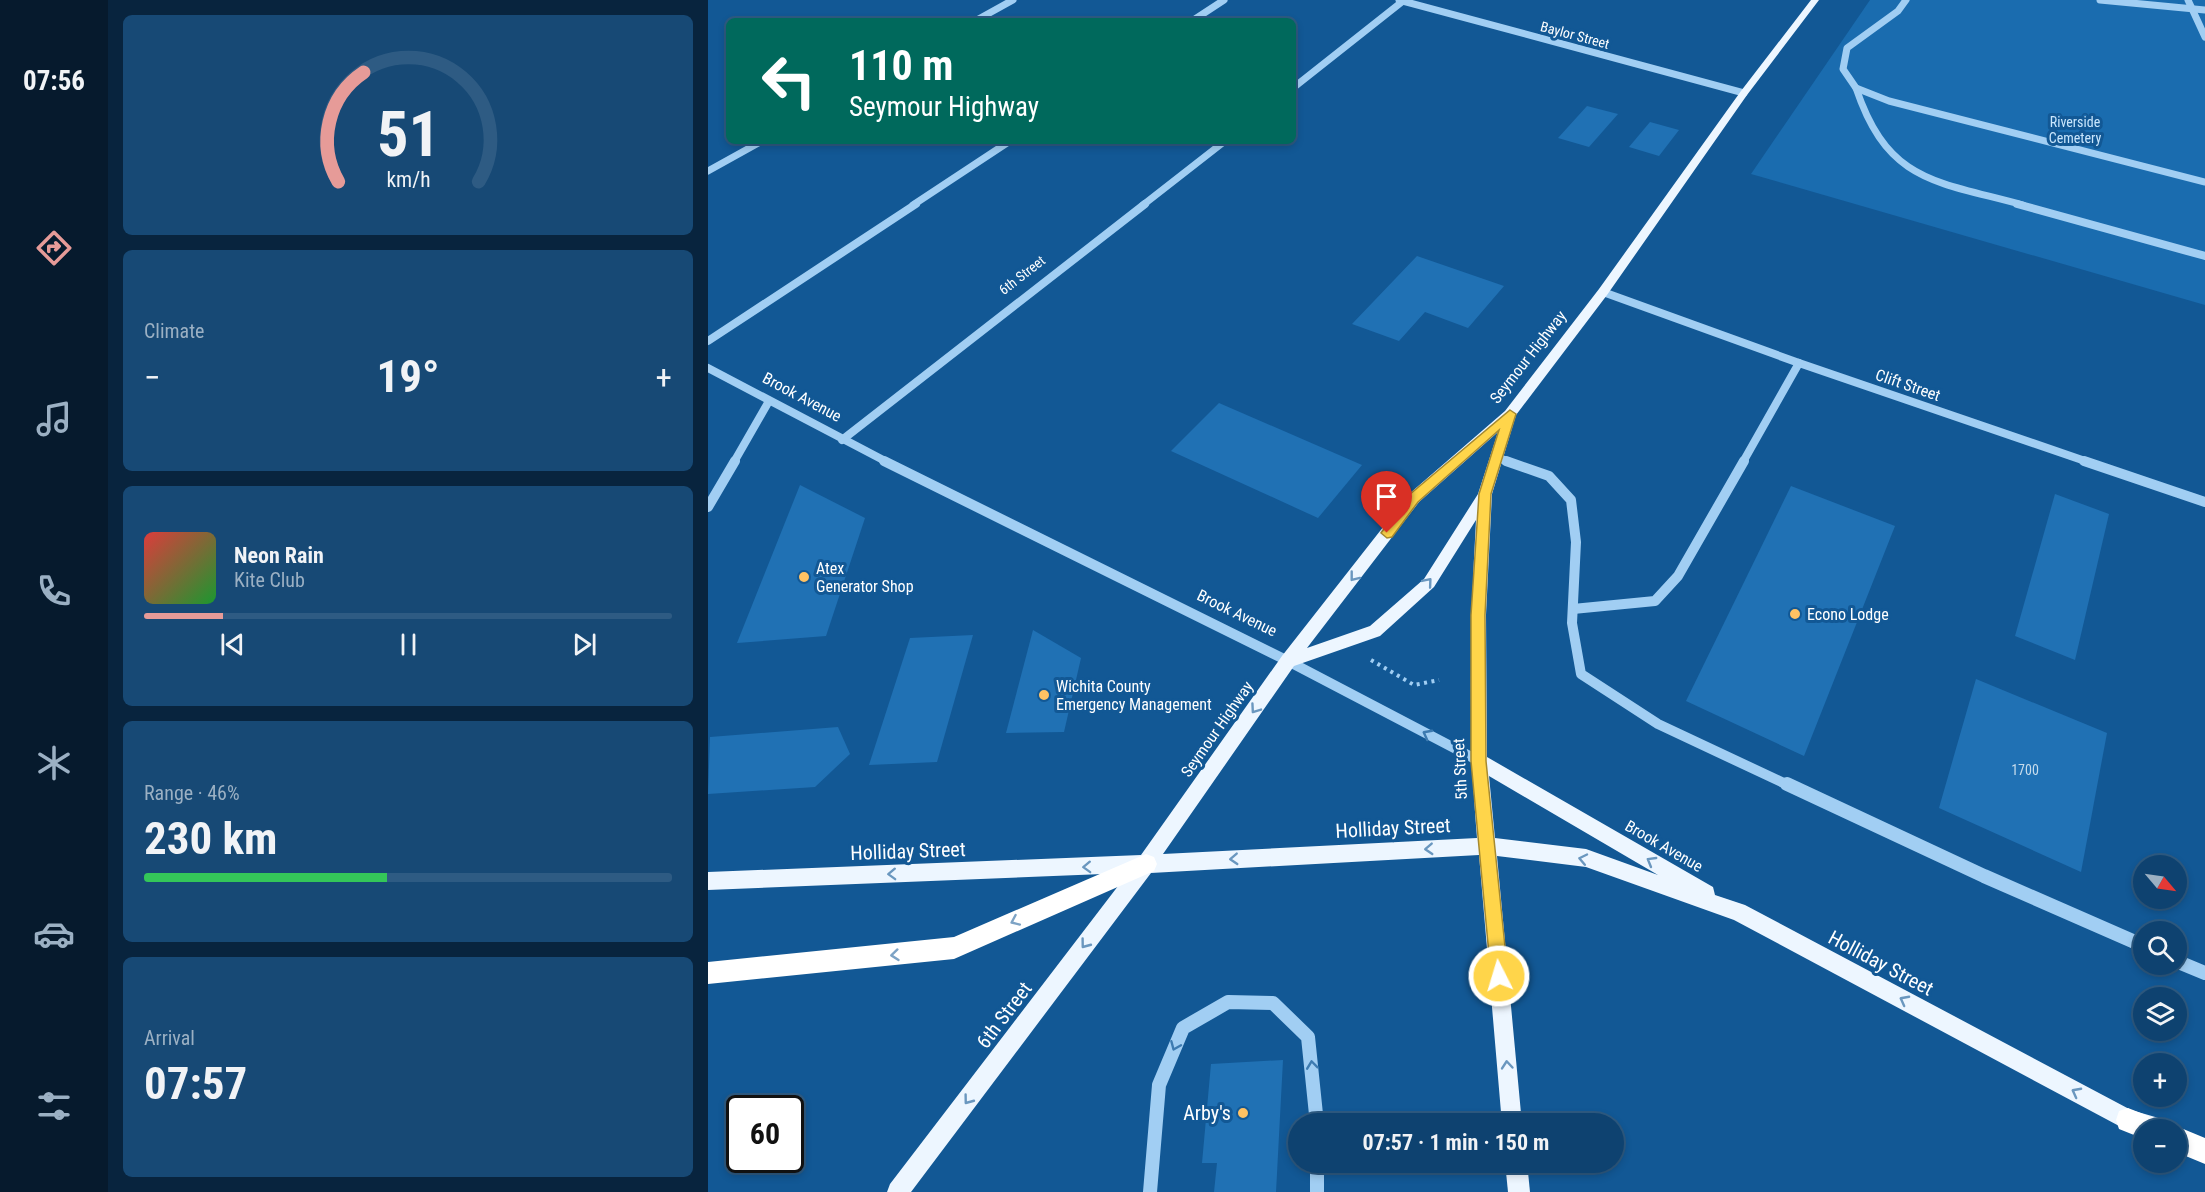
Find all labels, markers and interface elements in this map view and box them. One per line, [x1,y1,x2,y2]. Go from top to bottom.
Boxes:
street label: Baylor Street [1539,18,1611,52]
text: 110 m [849,41,954,90]
icon: left [750,42,828,120]
text: 07:56 [23,65,85,97]
text: Seymour Highway [849,91,1039,123]
text: 51 [376,98,440,171]
park label: Riverside Cemetery [2049,114,2101,146]
text: km/h [386,168,430,193]
icon: directions [33,227,75,269]
street label: 6th Street [996,252,1048,298]
street label: Seymour Highway [1486,307,1570,407]
text: Climate [144,319,204,343]
text: 19° [377,350,440,403]
text: − [144,358,161,397]
text: + [656,358,672,397]
street label: Clift Street [1873,365,1943,405]
street label: Brook Avenue [759,368,845,426]
icon: music [33,398,75,440]
pin [1361,471,1412,533]
icon: arrive [1370,480,1403,513]
text: Neon Rain [234,543,324,568]
place label: Atex Generator Shop [816,559,914,596]
text: Kite Club [234,568,305,592]
icon: phone [33,570,75,612]
marker: Atex Generator Shop [797,570,811,584]
one-way arrow [1350,570,1361,581]
one-way arrow [1420,578,1431,589]
street label: Brook Avenue [1194,586,1280,640]
place label: Econo Lodge [1807,605,1889,624]
marker: Econo Lodge [1788,607,1802,621]
icon: previous [216,628,249,661]
icon: pause [392,628,425,661]
icon: next [568,628,601,661]
place label: Wichita County Emergency Management [1056,677,1212,714]
street label: Seymour Highway [1177,677,1257,781]
marker: Wichita County Emergency Management [1037,688,1051,702]
one-way arrow [1251,702,1262,713]
one-way arrow [1423,730,1433,741]
street label: 5th Street [1449,738,1471,800]
icon: climate [33,742,75,784]
house number: 1700 [2011,762,2039,778]
text: Range · 46% [144,781,240,805]
text: 230 km [144,812,277,865]
street label: Holliday Street [1335,813,1451,843]
street label: Brook Avenue [1622,816,1706,876]
street label: Holliday Street [850,837,966,865]
one-way arrow [1424,842,1433,855]
one-way arrow [1230,853,1239,866]
one-way arrow [1579,853,1589,866]
north arrow [2133,855,2187,909]
map controls [2133,855,2187,1173]
one-way arrow [1647,857,1657,868]
one-way arrow [1083,860,1092,873]
one-way arrow [888,868,897,881]
icon: car [33,913,75,955]
one-way arrow [1010,914,1021,926]
button: search [2133,921,2187,975]
street label: Holliday Street [1824,925,1938,1001]
one-way arrow [1081,938,1092,949]
position arrow [1467,944,1531,1008]
one-way arrow [891,948,900,961]
street label: 6th Street [971,977,1037,1053]
button: layers [2133,987,2187,1041]
one-way arrow [1900,996,1910,1007]
text: Arrival [144,1026,195,1050]
one-way arrow [1170,1040,1182,1051]
button: + [2133,1053,2187,1107]
text: 07:57 [144,1057,247,1110]
one-way arrow [1306,1061,1319,1070]
one-way arrow [1501,1061,1514,1070]
icon: filters [33,1085,75,1127]
one-way arrow [2072,1088,2082,1099]
one-way arrow [964,1093,975,1104]
speed limit sign: 60 [726,1095,804,1173]
place label: Arby's [1183,1101,1231,1125]
marker: Arby's [1236,1106,1250,1120]
button: − [2133,1119,2187,1173]
text: 07:57 · 1 min · 150 m [1363,1130,1549,1155]

